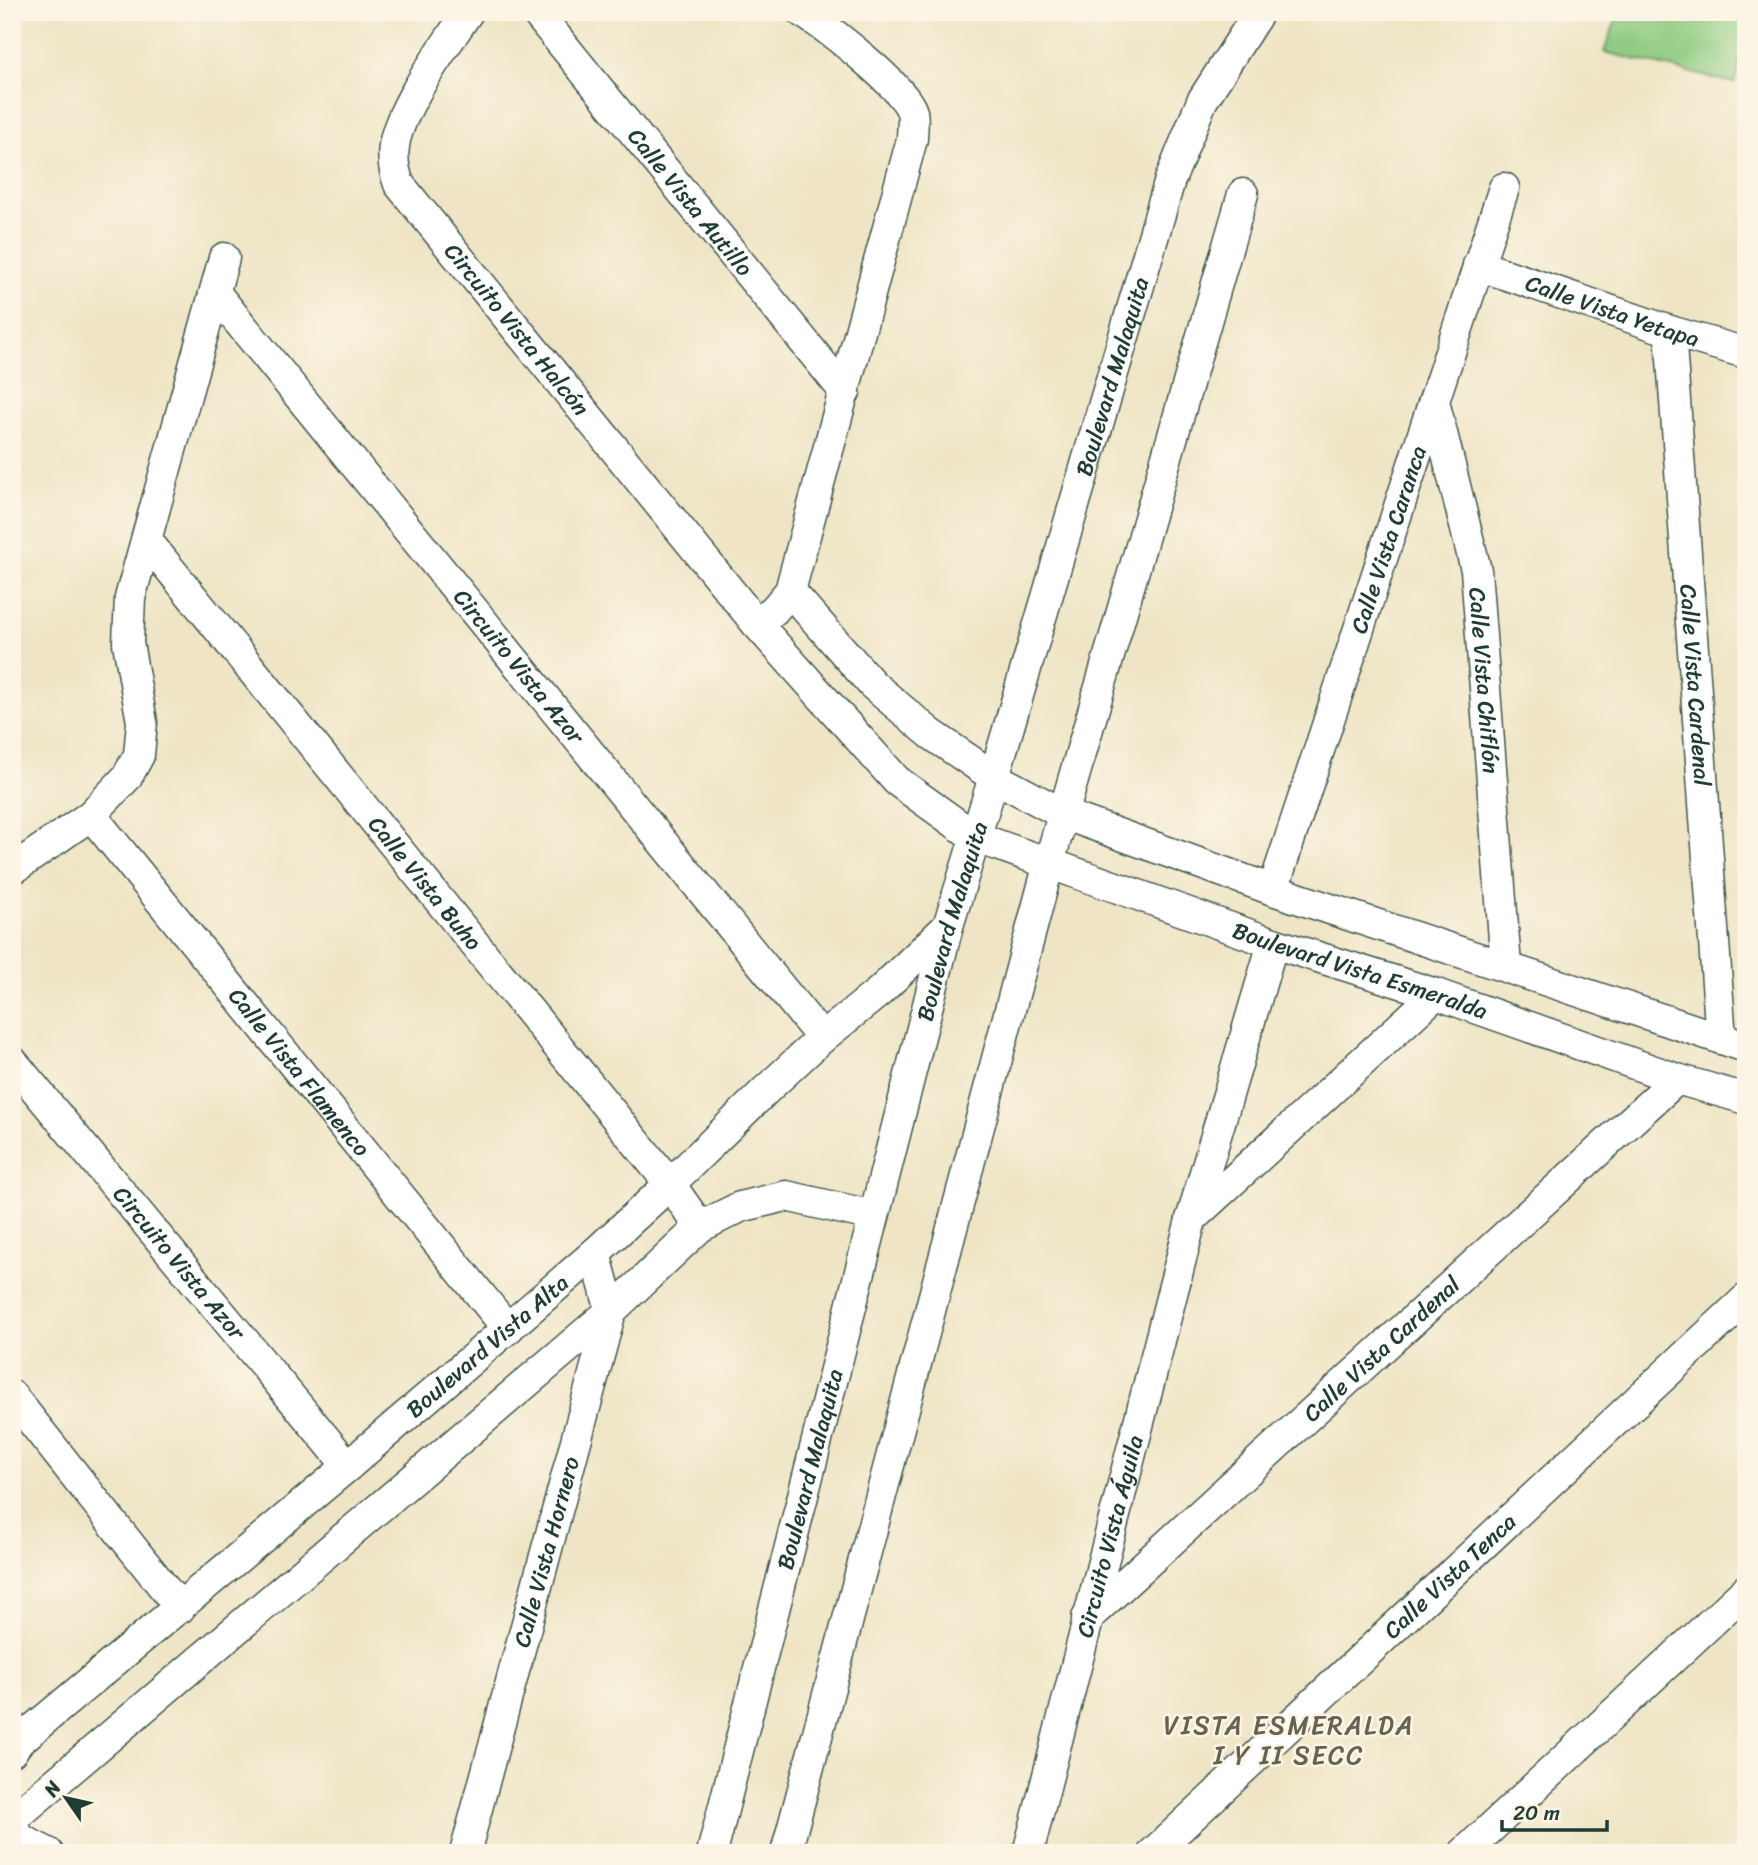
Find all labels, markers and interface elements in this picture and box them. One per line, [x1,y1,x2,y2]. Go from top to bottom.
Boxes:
street label: Calle Vista Autillo [617,118,764,286]
street label: Circuito Vista Halcón [434,233,601,425]
street label: Calle Vista Yetapa [1520,262,1704,359]
street label: Boulevard Malaquita [1063,272,1161,481]
street label: Calle Vista Caranca [1338,440,1438,639]
street label: Circuito Vista Azor [443,579,596,754]
street label: Calle Vista Cardenal [1668,583,1723,788]
street label: Calle Vista Chiflón [1457,586,1512,775]
street label: Calle Vista Buho [357,806,493,960]
street label: Boulevard Malaquita [904,816,1000,1026]
street label: Boulevard Vista Esmeralda [1227,910,1494,1031]
street label: Calle Vista Flamenco [218,978,381,1166]
street label: Circuito Vista Azor [102,1176,257,1351]
street label: Boulevard Vista Alta [396,1263,578,1428]
street label: Calle Vista Cardenal [1293,1265,1470,1432]
street label: Boulevard Malaquita [764,1364,855,1574]
street label: Circuito Vista Águila [1064,1430,1155,1642]
street label: Calle Vista Hornero [501,1451,592,1652]
street label: Calle Vista Tenca [1373,1502,1526,1649]
district label: VISTA ESMERALDA I Y II SECC [1163,1702,1415,1778]
north arrow [32,1764,102,1834]
text: N [34,1773,70,1804]
scale bar [1502,1788,1608,1832]
text: 20 m [1513,1794,1560,1832]

